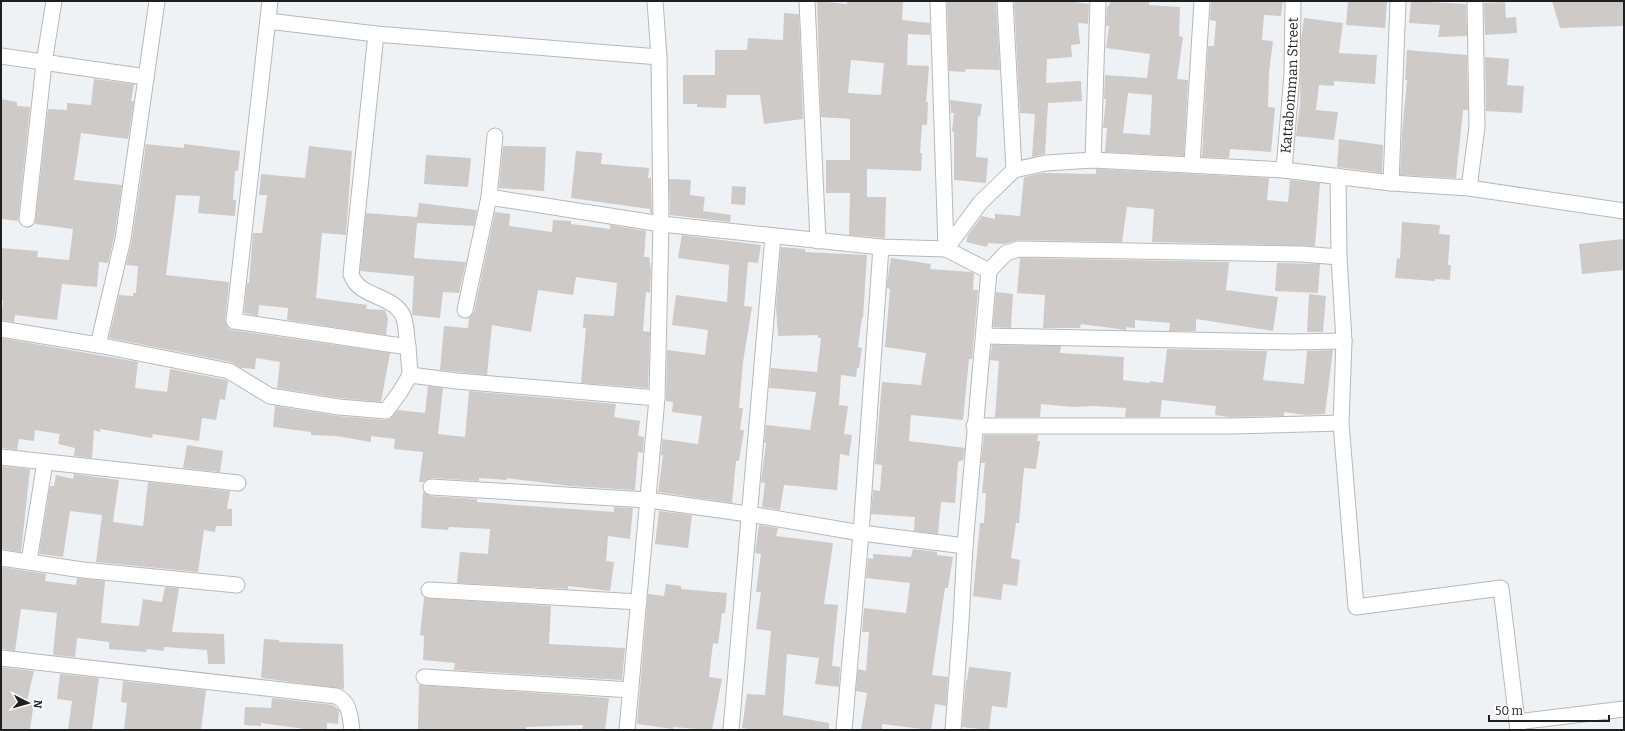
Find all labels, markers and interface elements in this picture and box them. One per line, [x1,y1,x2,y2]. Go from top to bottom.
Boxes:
street label: Kattabomman Street [1277,17,1302,154]
north arrow [8,683,48,723]
scale bar [1489,697,1609,723]
text: N [30,699,44,709]
text: 50 m [1495,704,1524,718]

